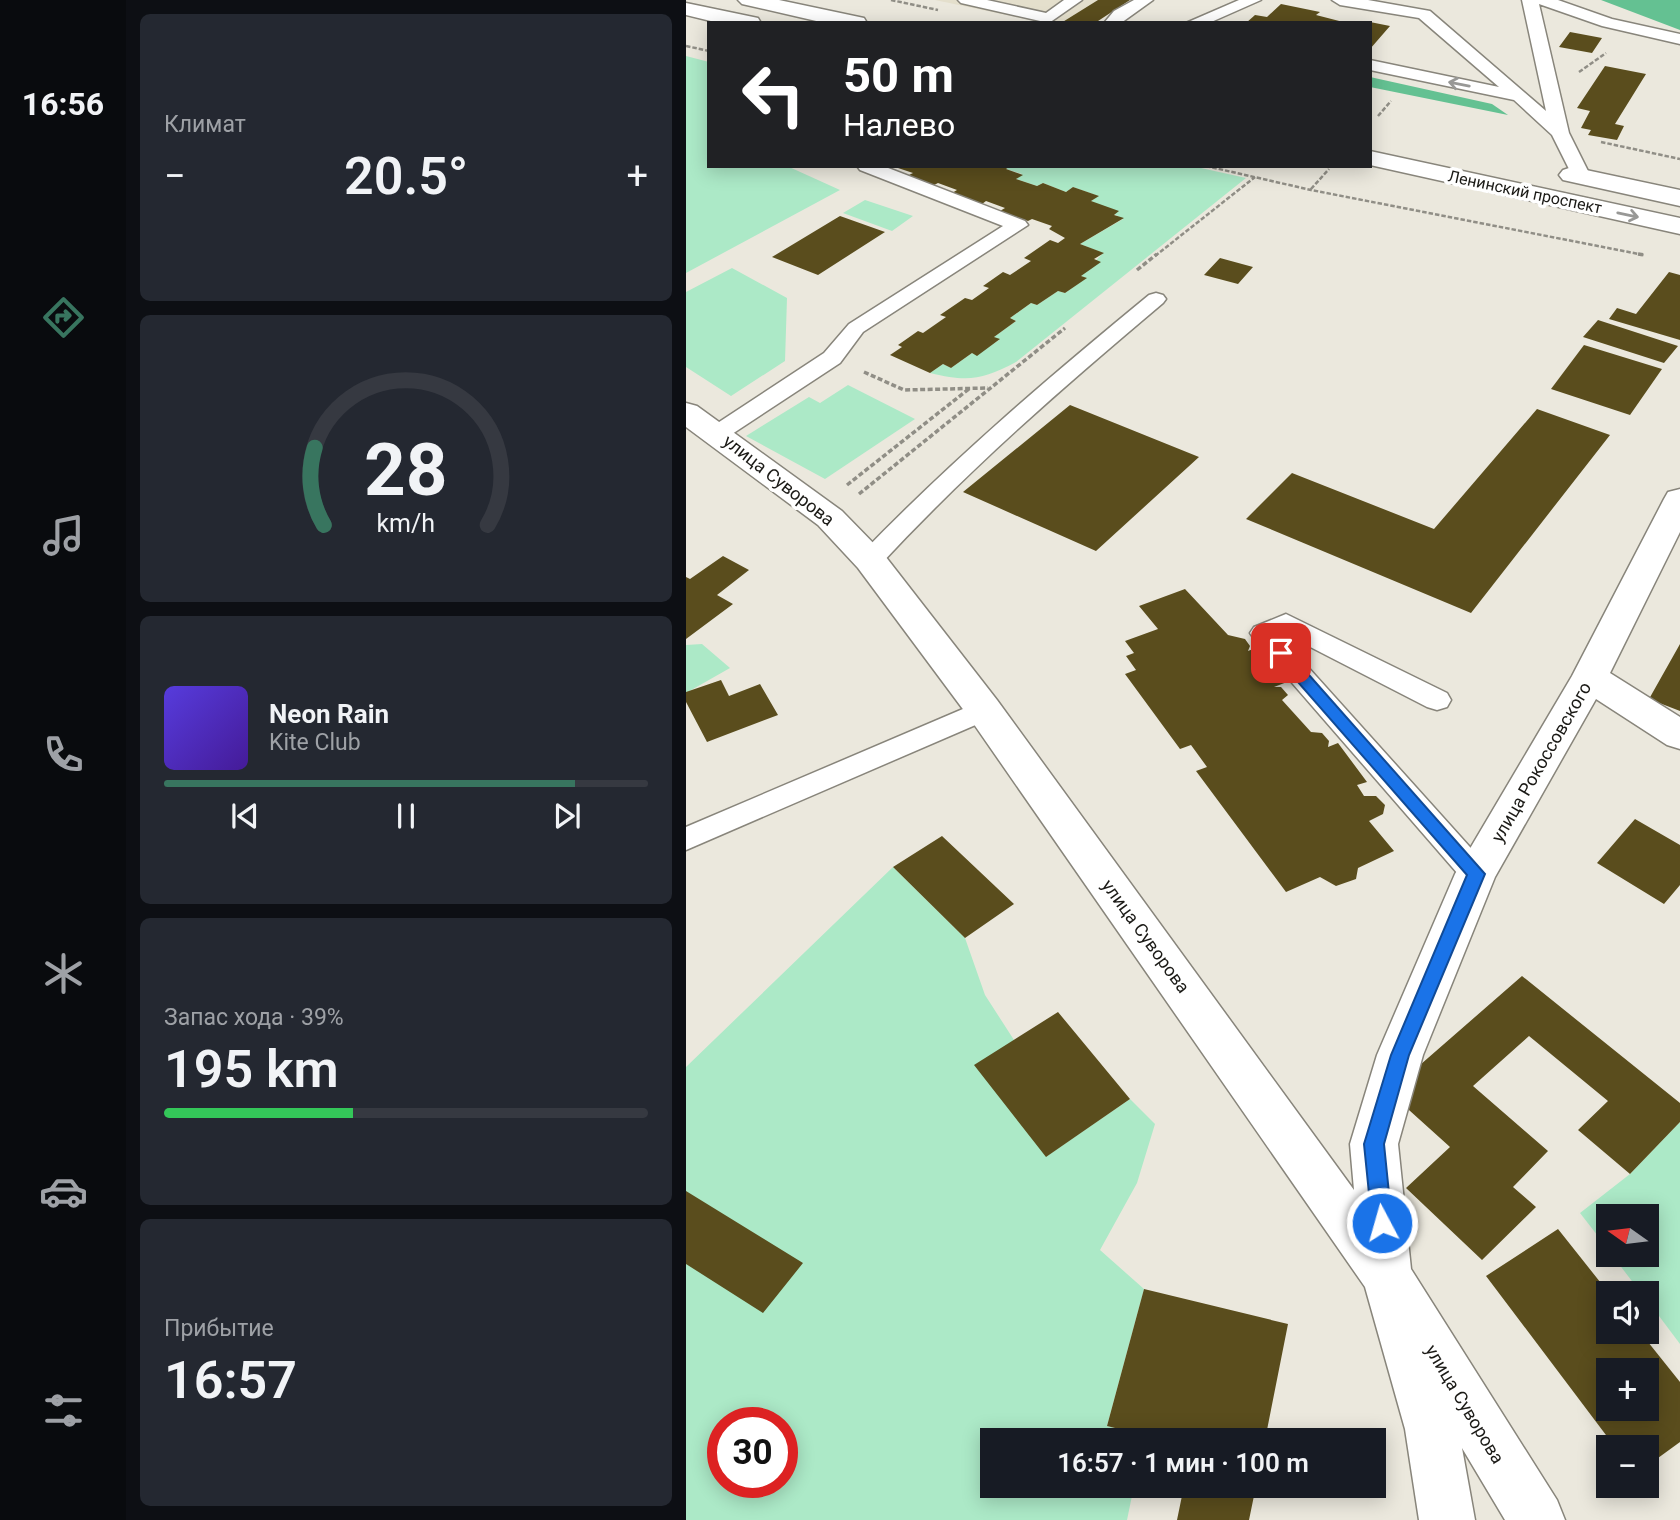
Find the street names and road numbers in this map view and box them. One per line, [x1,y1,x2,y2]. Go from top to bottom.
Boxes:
street label: Ленинский проспект [1446,166,1604,218]
street label: улица Суворова [719,430,839,530]
street label: улица Рокоссовского [1487,678,1595,846]
street label: улица Суворова [1098,875,1194,997]
street label: улица Суворова [1421,1341,1509,1467]

